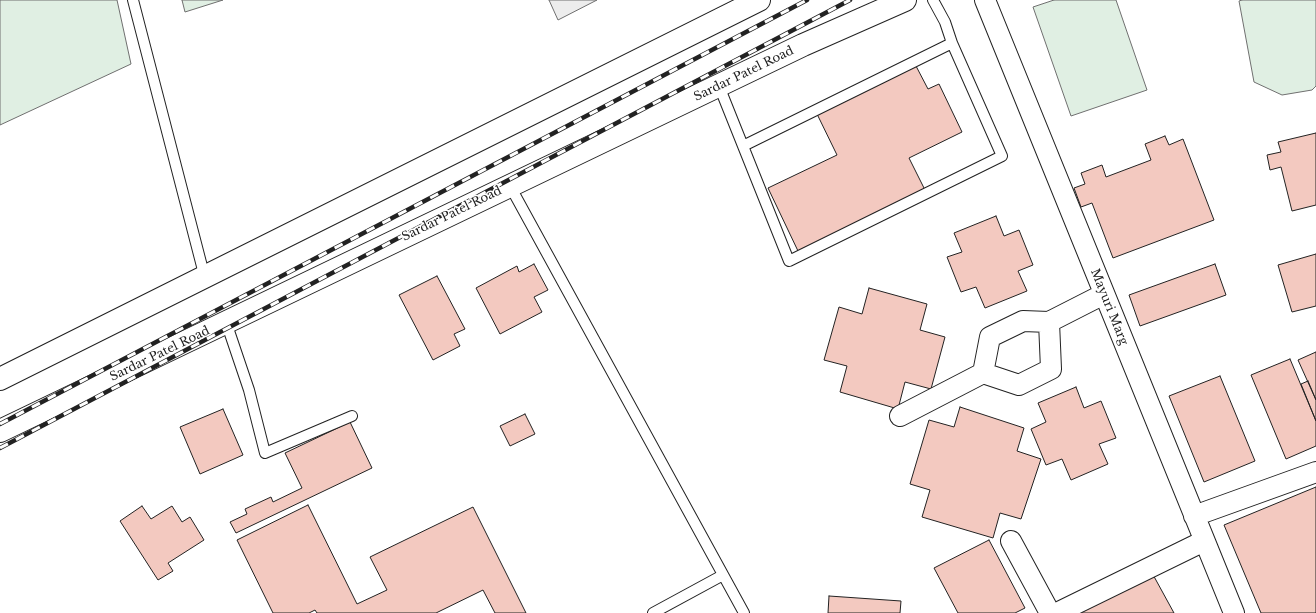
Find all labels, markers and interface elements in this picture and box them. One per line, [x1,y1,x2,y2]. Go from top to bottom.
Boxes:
street label: Sardar Patel Road [692,44,796,104]
street label: Sardar Patel Road [400,184,504,244]
street label: Mayuri Marg [1087,267,1131,347]
street label: Sardar Patel Road [108,324,212,384]

